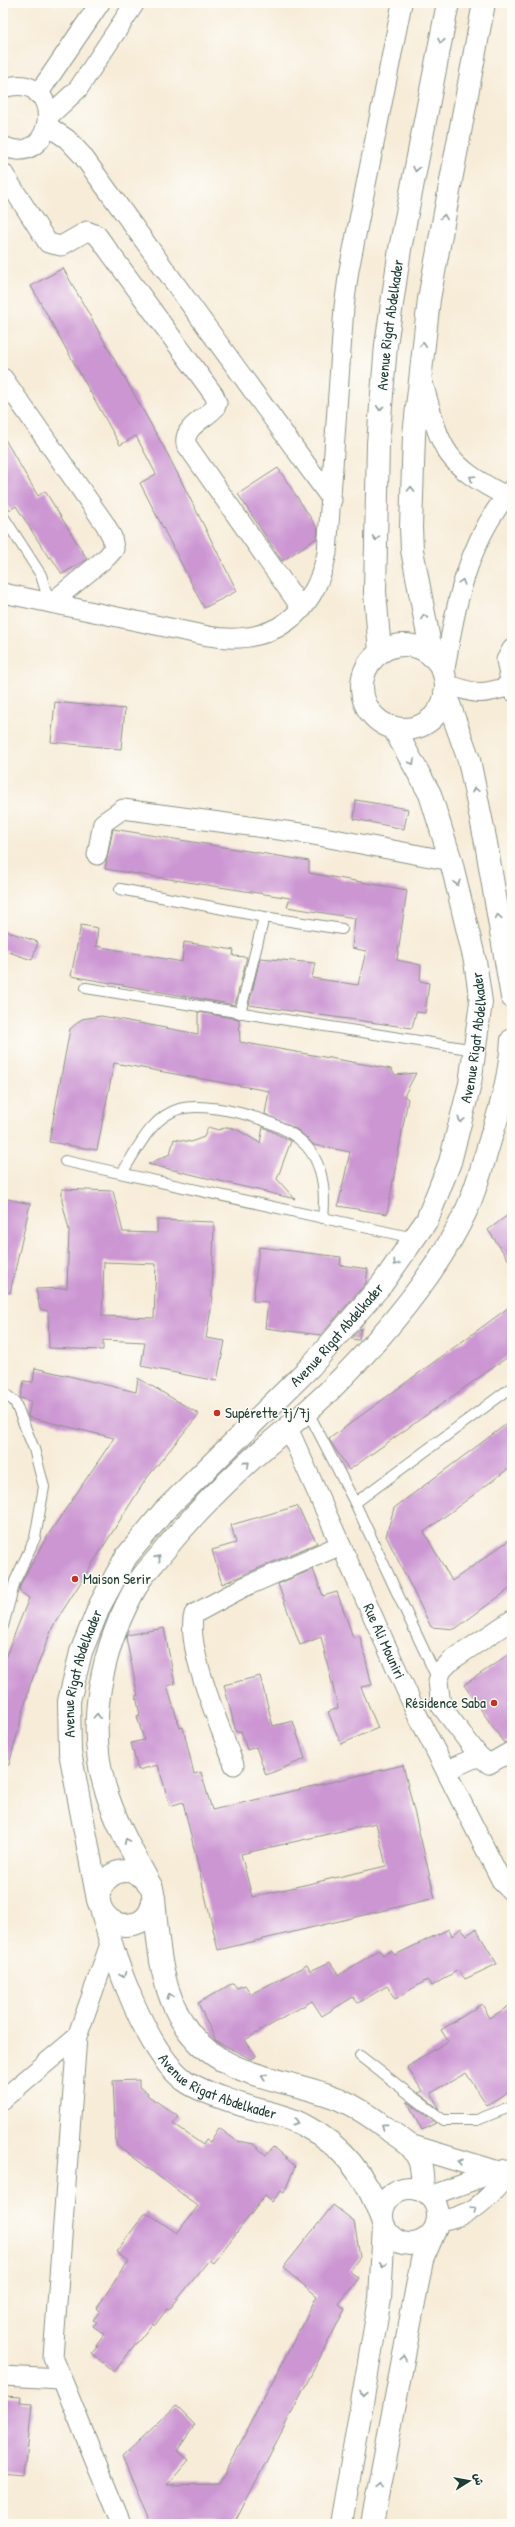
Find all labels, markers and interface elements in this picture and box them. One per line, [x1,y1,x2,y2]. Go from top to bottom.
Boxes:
one-way arrow [437,38,446,44]
one-way arrow [412,166,421,172]
one-way arrow [440,214,448,220]
street label: Avenue Rigat Abdelkader [371,258,408,391]
one-way arrow [418,342,427,348]
one-way arrow [375,405,384,411]
one-way arrow [469,475,476,482]
one-way arrow [407,486,415,492]
one-way arrow [372,535,380,541]
one-way arrow [457,579,466,586]
one-way arrow [421,614,429,621]
one-way arrow [407,757,414,765]
one-way arrow [471,786,479,793]
one-way arrow [452,879,461,886]
one-way arrow [494,914,503,921]
street label: Avenue Rigat Abdelkader [455,970,491,1105]
one-way arrow [457,1117,465,1124]
one-way arrow [394,1258,401,1265]
street label: Avenue Rigat Abdelkader [285,1278,388,1391]
place label: Supérette 7j/7j [225,1402,310,1423]
marker: Supérette 7j/7j [212,1408,222,1418]
one-way arrow [242,1461,249,1468]
one-way arrow [153,1556,160,1563]
place label: Maison Serir [83,1568,151,1589]
marker: Maison Serir [70,1574,80,1584]
street label: Rue Ali Mouniri [358,1600,411,1682]
street label: Avenue Rigat Abdelkader [58,1606,107,1738]
place label: Résidence Saba [405,1692,486,1713]
marker: Résidence Saba [489,1698,499,1708]
one-way arrow [93,1713,102,1719]
one-way arrow [124,1838,132,1845]
one-way arrow [119,1972,127,1979]
one-way arrow [166,1993,175,2000]
street label: Avenue Rigat Abdelkader [154,2049,279,2124]
one-way arrow [261,2073,268,2082]
one-way arrow [292,2117,299,2126]
one-way arrow [381,2124,388,2131]
one-way arrow [457,2158,464,2167]
one-way arrow [470,2207,477,2214]
one-way arrow [379,2262,388,2268]
one-way arrow [399,2355,407,2361]
one-way arrow [360,2391,369,2397]
north arrow [449,2461,489,2501]
text: ش [471,2472,487,2486]
one-way arrow [375,2483,383,2489]

